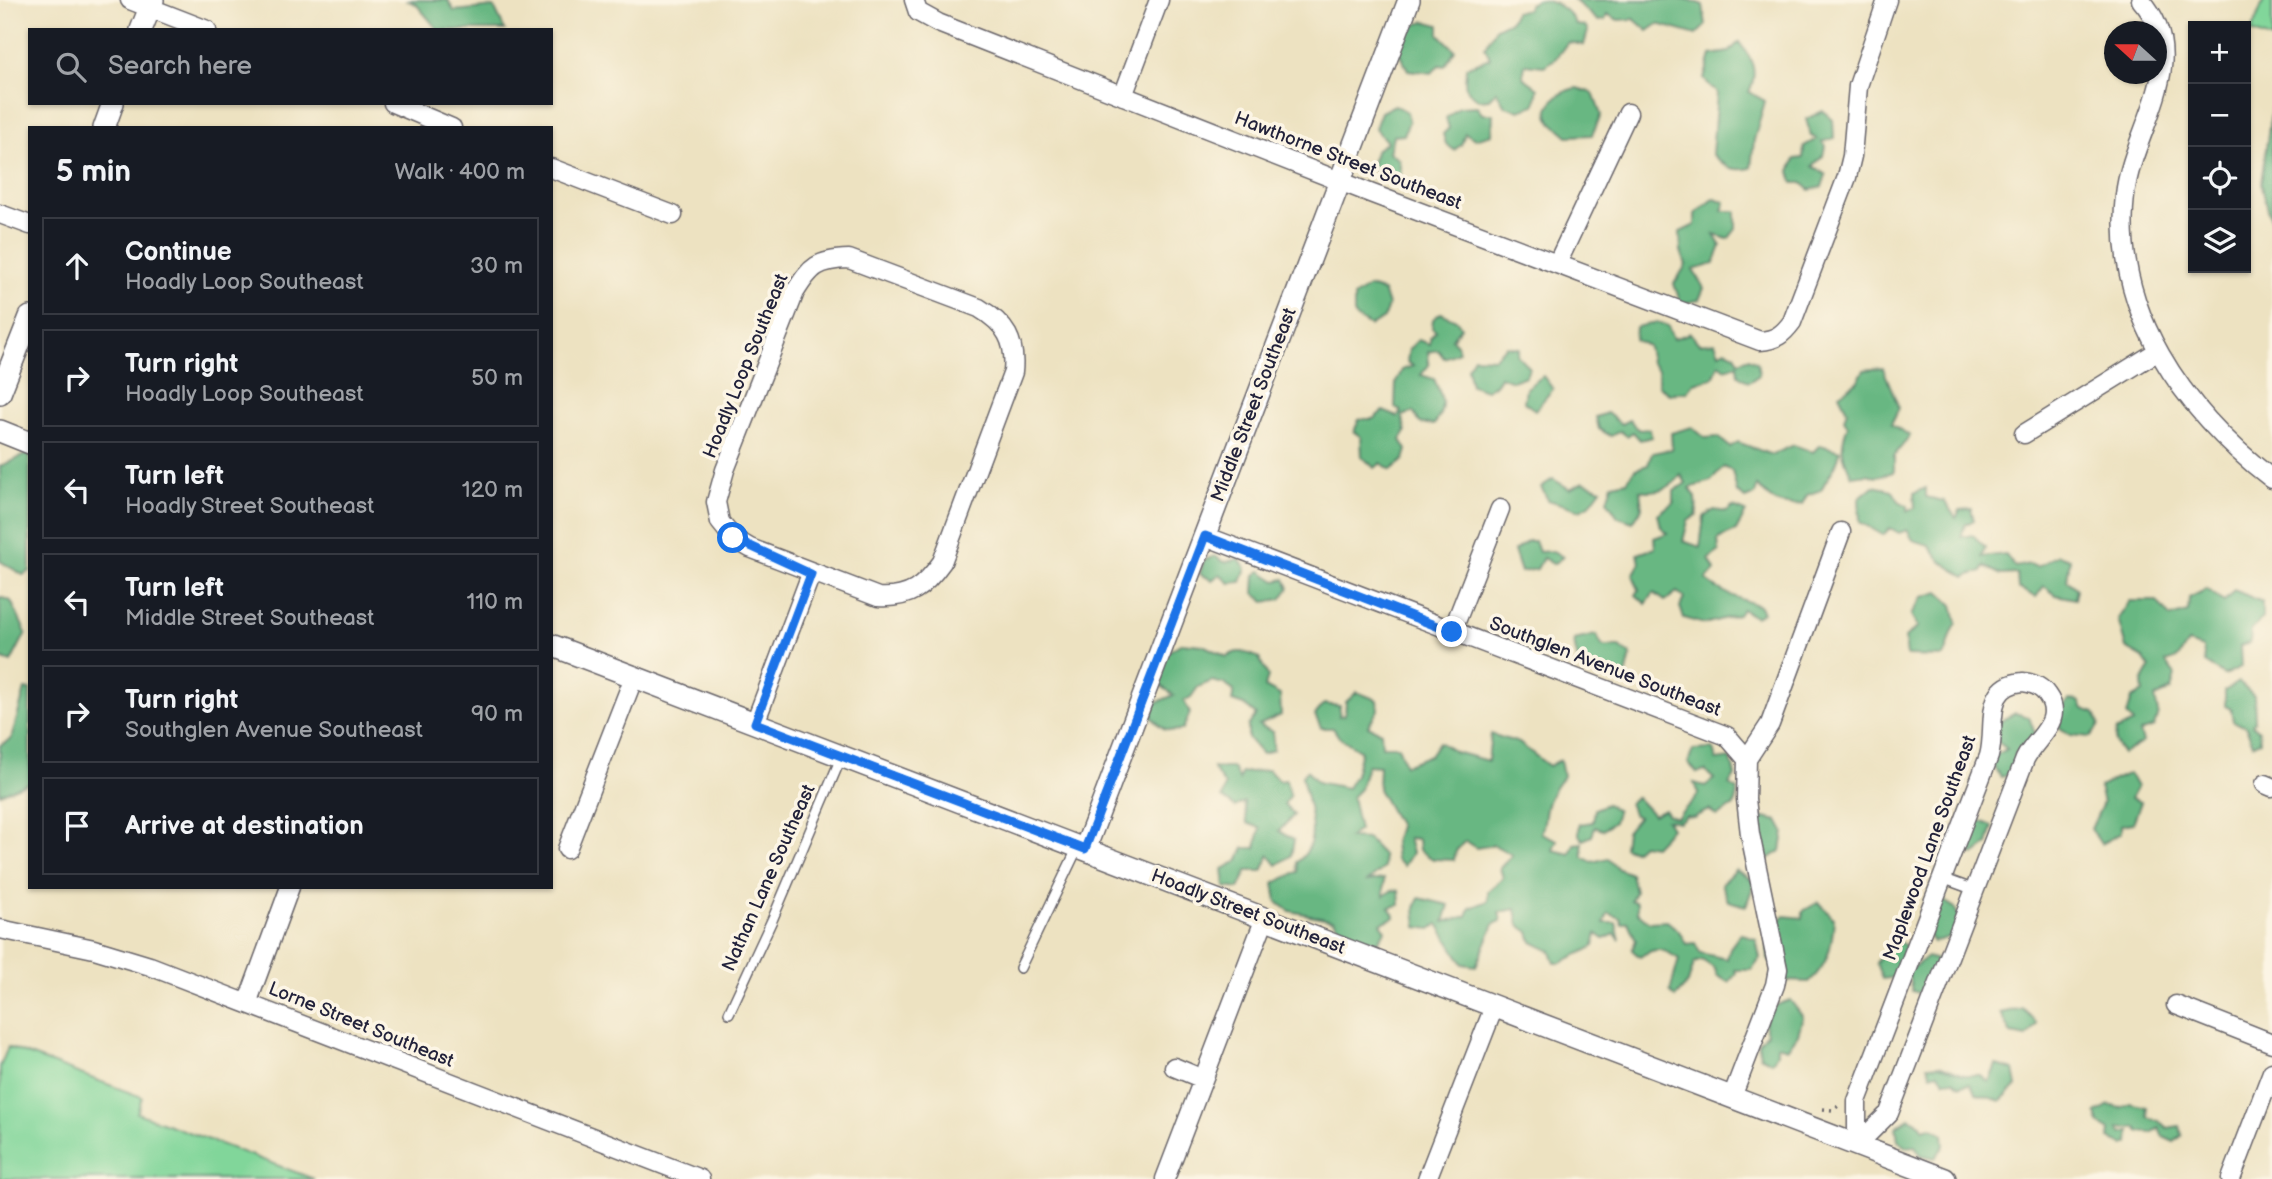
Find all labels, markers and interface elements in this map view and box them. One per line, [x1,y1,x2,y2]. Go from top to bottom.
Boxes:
north arrow [2104,21,2167,84]
map controls [2188,21,2251,273]
button: + [2188,21,2251,84]
search box [28,28,553,105]
icon: search [52,48,90,86]
text: Search here [108,51,252,82]
button: − [2188,84,2251,147]
street label: Hawthorne Street Southeast [1231,107,1465,215]
button: locate [2188,147,2251,210]
text: 5 min [56,154,131,190]
text: Walk · 400 m [395,158,525,186]
button: layers [2188,210,2251,273]
text: Continue [125,237,232,268]
icon: ahead [58,247,96,285]
text: 30 m [470,252,523,280]
text: Hoadly Loop Southeast [125,268,364,296]
street label: Hoadly Loop Southeast [698,270,794,462]
street label: Middle Street Southeast [1206,305,1302,505]
text: Turn right [125,349,238,380]
icon: right [58,359,96,397]
text: 50 m [471,364,523,392]
text: Hoadly Loop Southeast [125,380,364,408]
text: Turn left [125,461,224,492]
icon: left [58,471,96,509]
text: 120 m [462,476,523,504]
text: Hoadly Street Southeast [125,492,374,520]
route start [717,522,748,553]
text: Turn left [125,573,224,604]
icon: left [58,583,96,621]
text: 110 m [466,588,523,616]
text: Middle Street Southeast [125,604,374,632]
street label: Southglen Avenue Southeast [1486,612,1724,722]
route end [1436,616,1467,647]
text: Turn right [125,685,238,716]
icon: right [58,695,96,733]
text: 90 m [471,700,523,728]
text: Southglen Avenue Southeast [125,716,423,744]
street label: Maplewood Lane Southeast [1879,732,1982,964]
street label: Nathan Lane Southeast [717,781,821,975]
icon: arrive [58,807,96,845]
text: Arrive at destination [125,811,364,842]
street label: Hoadly Street Southeast [1148,864,1348,960]
street label: Lorne Street Southeast [265,977,457,1073]

